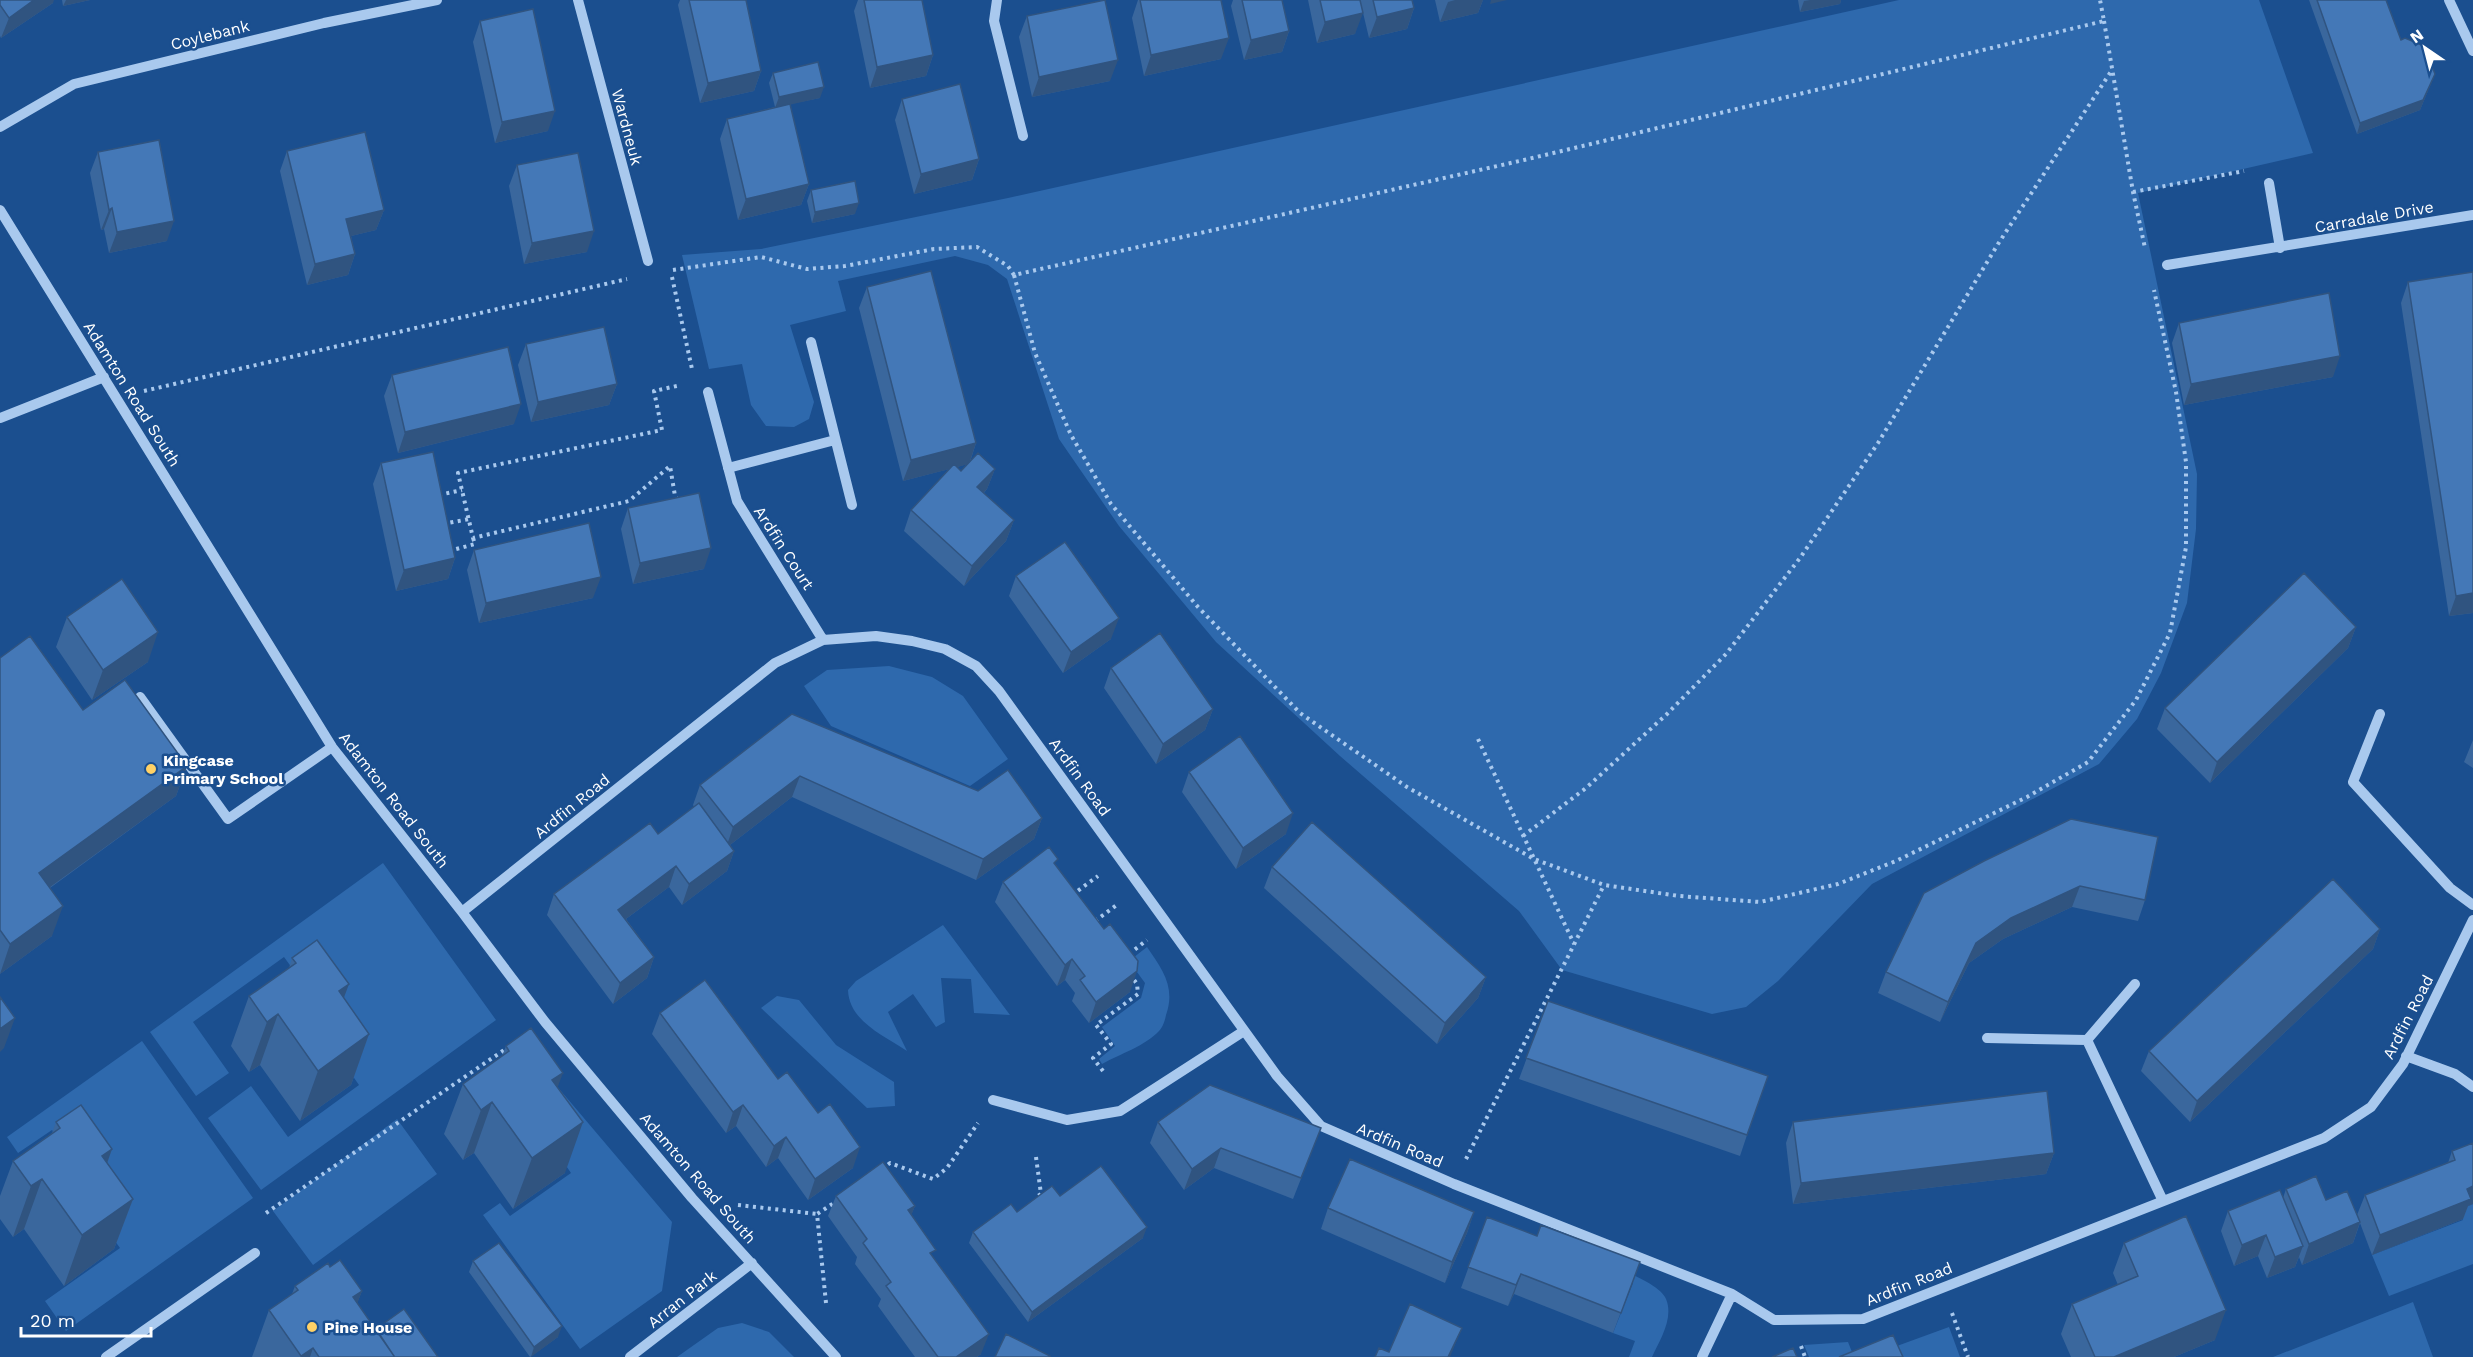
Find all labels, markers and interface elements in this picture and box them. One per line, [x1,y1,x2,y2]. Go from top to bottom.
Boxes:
street label: Coylebank [169,16,251,54]
north arrow [2395,18,2455,78]
text: N [2406,25,2427,47]
street label: Wardneuk [608,87,646,167]
street label: Carradale Drive [2313,197,2435,237]
street label: Adamton Road South [80,318,184,470]
street label: Ardfin Court [750,503,818,594]
street label: Adamton Road South [335,728,453,872]
street label: Ardfin Road [1045,734,1115,820]
place label: Kingcase Primary School [163,751,284,788]
marker: Kingcase Primary School [144,762,158,776]
street label: Ardfin Road [530,770,614,842]
street label: Ardfin Road [2379,972,2437,1062]
street label: Adamton Road South [636,1109,760,1247]
street label: Ardfin Road [1354,1118,1446,1172]
street label: Ardfin Road [1863,1258,1955,1310]
street label: Arran Park [644,1266,720,1332]
scale bar [21,1300,152,1338]
text: 20 m [30,1310,75,1331]
place label: Pine House [324,1318,412,1337]
marker: Pine House [305,1320,319,1334]

